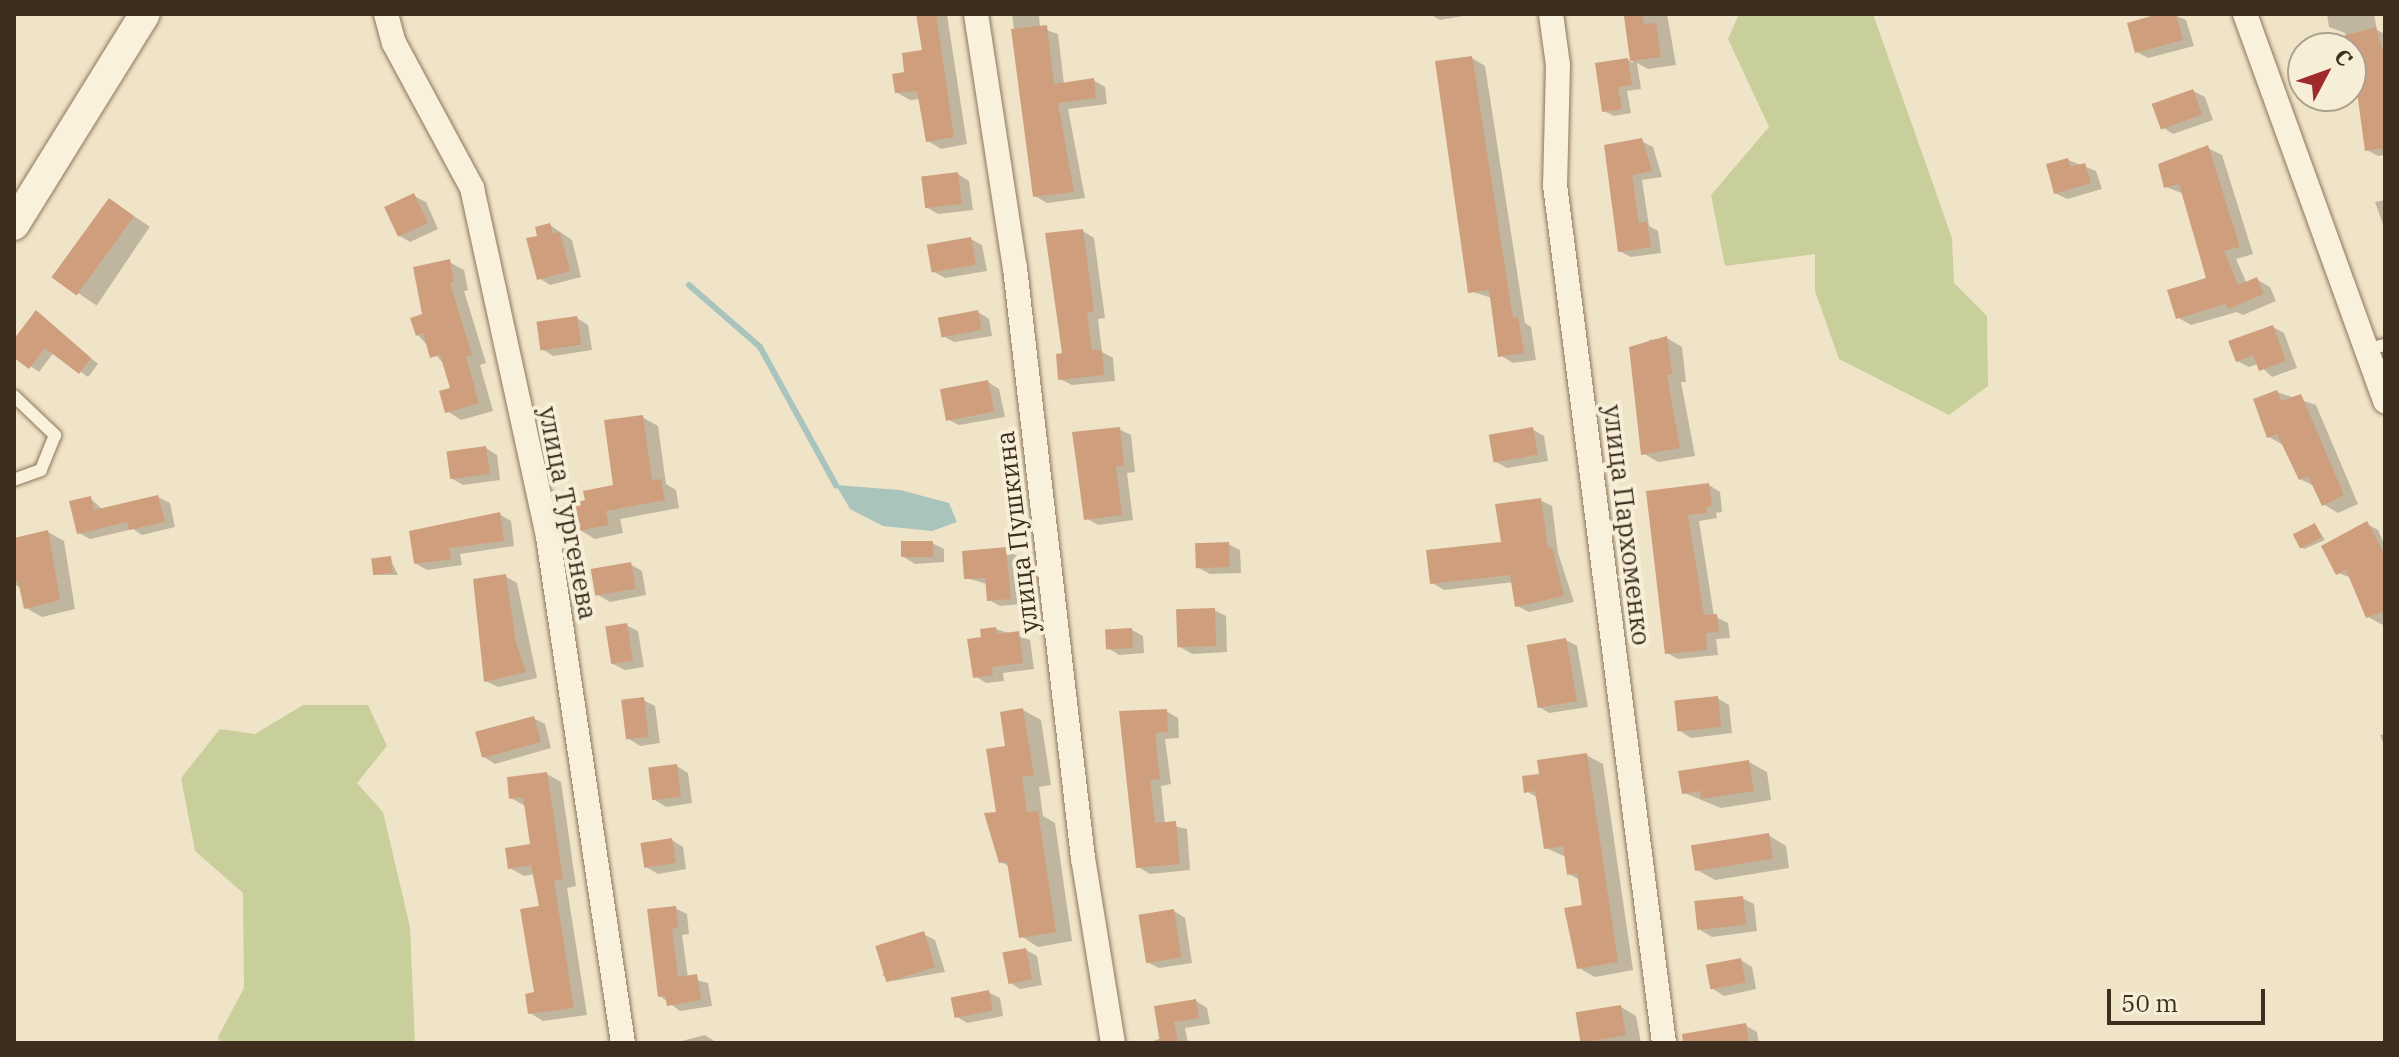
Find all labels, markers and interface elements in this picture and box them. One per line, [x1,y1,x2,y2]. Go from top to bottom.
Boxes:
north arrow [2287,32,2367,112]
text: С [2328,42,2360,72]
street label: улица Пархоменко [1597,403,1657,647]
street label: улица Тургенева [532,404,604,622]
street label: улица Пушкина [989,429,1045,635]
scale bar [2111,973,2269,1023]
text: 50 m [2121,987,2178,1019]

